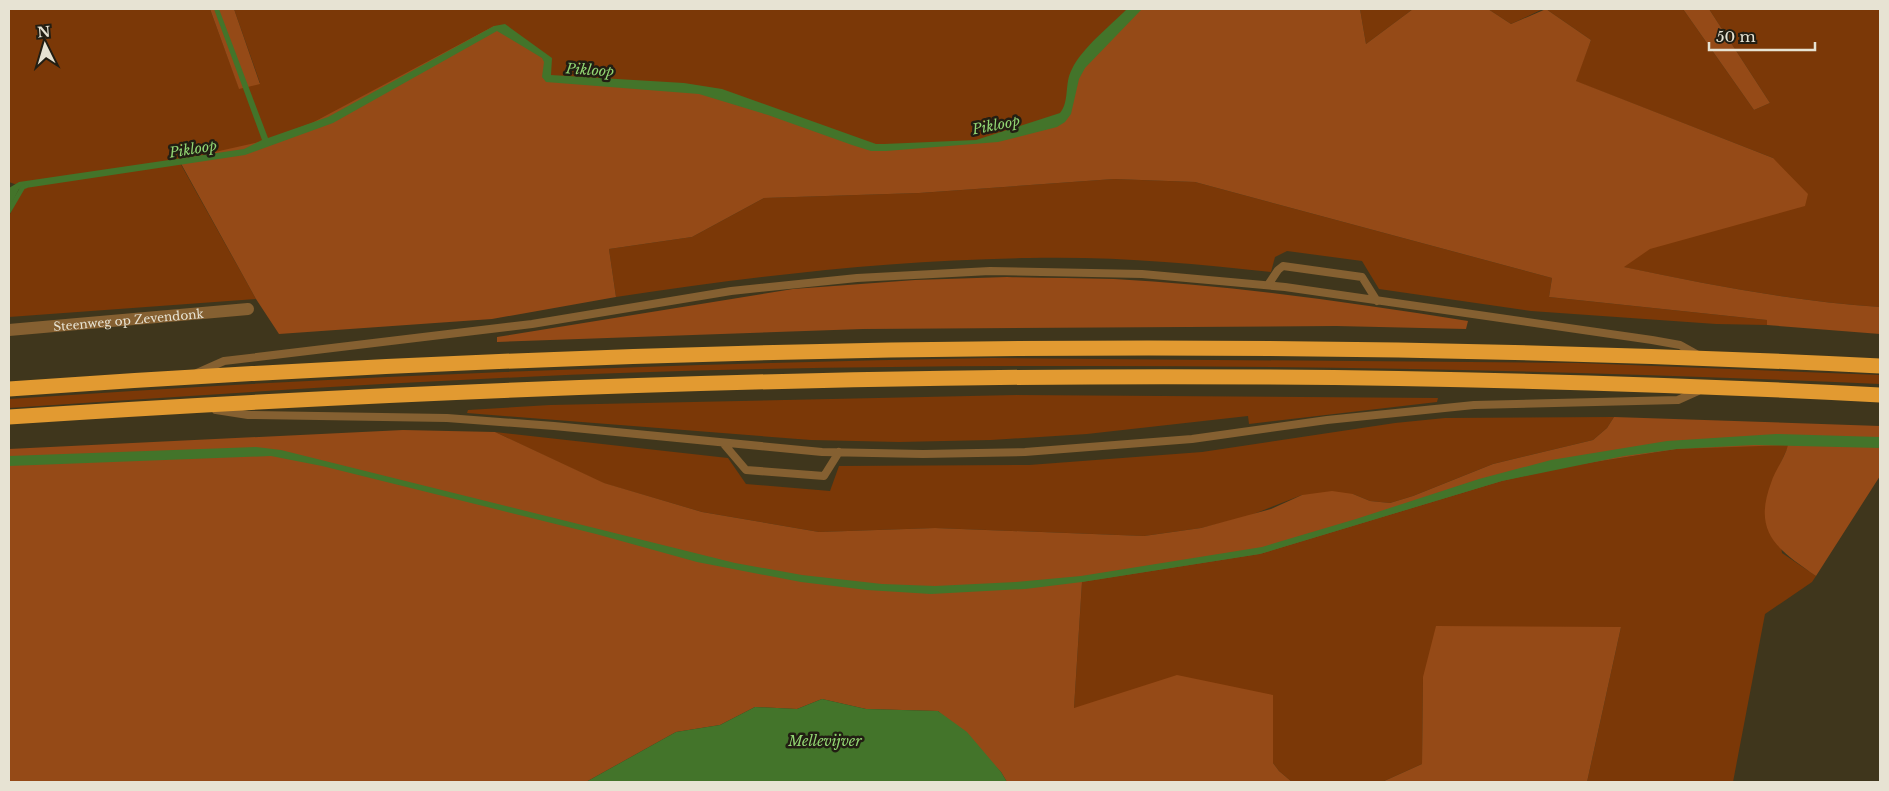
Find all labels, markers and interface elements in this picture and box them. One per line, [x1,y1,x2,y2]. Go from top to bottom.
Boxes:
north arrow [20,20,70,70]
scale bar [1709,20,1815,52]
text: N [37,23,51,42]
text: 50 m [1716,27,1756,46]
water label: Pikloop [564,59,615,81]
water label: Pikloop [970,112,1022,139]
water label: Pikloop [167,136,218,162]
street label: Steenweg op Zevendonk [53,305,205,334]
water label: Mellevijver [787,732,862,750]

